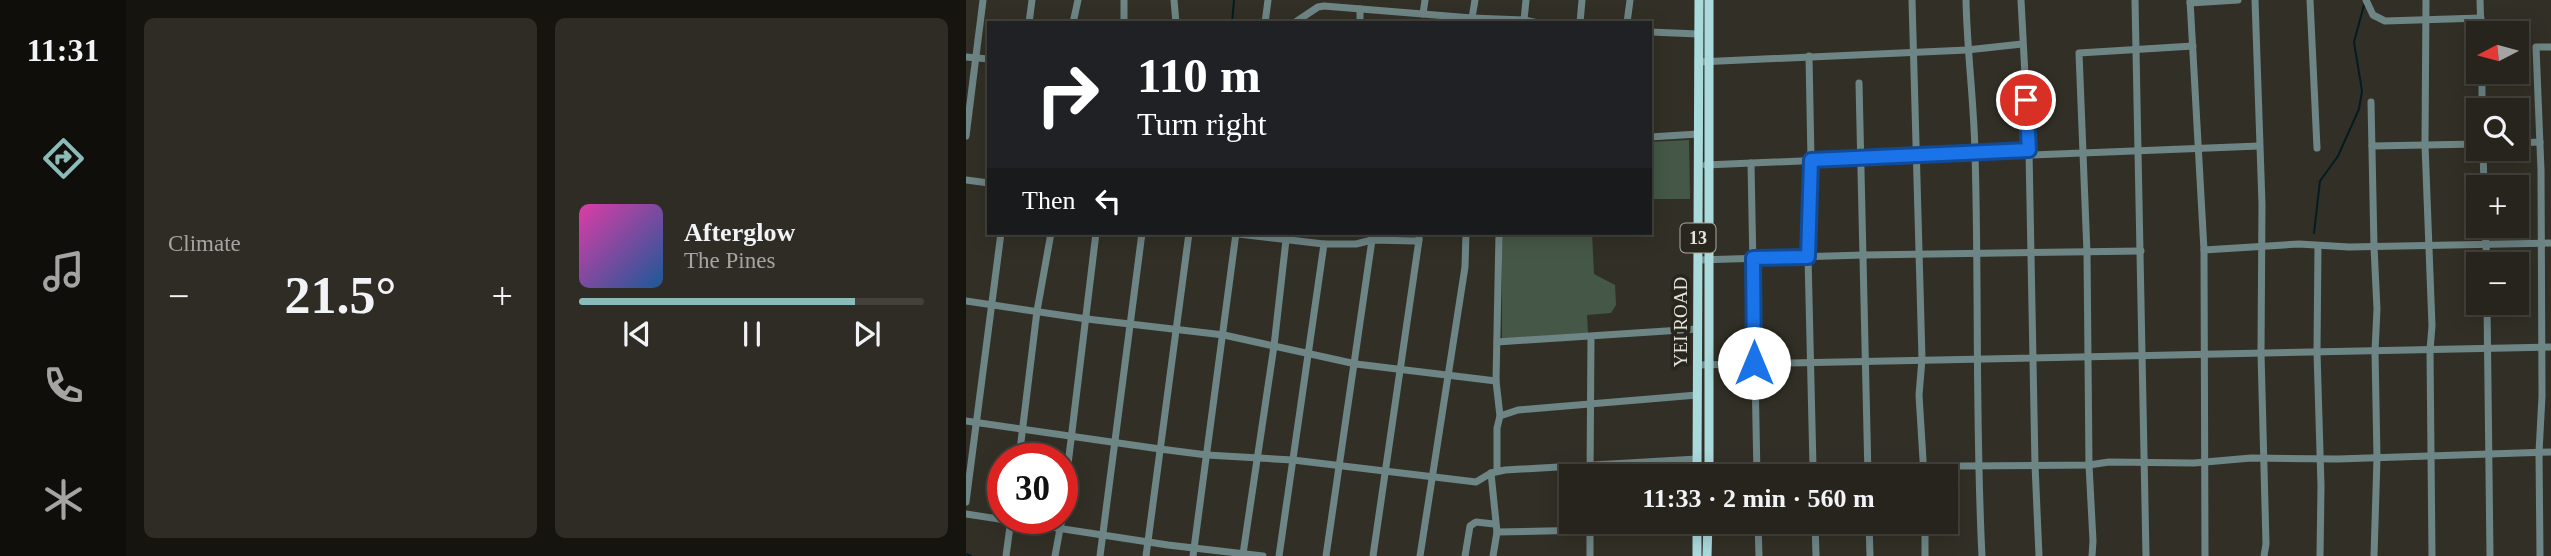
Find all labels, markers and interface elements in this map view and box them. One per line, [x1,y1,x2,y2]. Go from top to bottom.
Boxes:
north arrow [2466,21,2529,84]
map controls [2466,21,2529,315]
text: 11:31 [27,32,99,68]
text: 110 m [1137,48,1261,103]
icon: right [1022,49,1113,140]
pin [1996,70,2056,130]
icon: arrive [2007,81,2045,119]
button: search [2466,98,2529,161]
text: Turn right [1137,106,1267,142]
icon: directions [39,134,88,183]
button: + [2466,175,2529,238]
icon: left [1089,182,1127,220]
text: Then [1022,186,1075,215]
text: Afterglow [684,218,795,247]
road number: 13 [1680,224,1716,252]
text: Climate [168,231,241,256]
icon: music [39,247,88,296]
text: The Pines [684,248,775,273]
button: − [2466,252,2529,315]
text: 21.5° [285,267,396,324]
text: − [168,275,189,317]
text: + [492,275,513,317]
street label: YEI ROAD [1670,277,1691,367]
icon: previous [618,315,656,353]
icon: pause [733,315,771,353]
icon: next [848,315,886,353]
position arrow [1717,326,1791,400]
icon: phone [39,361,88,410]
speed limit sign: 30 [987,443,1078,534]
icon: climate [39,475,88,524]
text: 11:33 · 2 min · 560 m [1642,484,1875,513]

